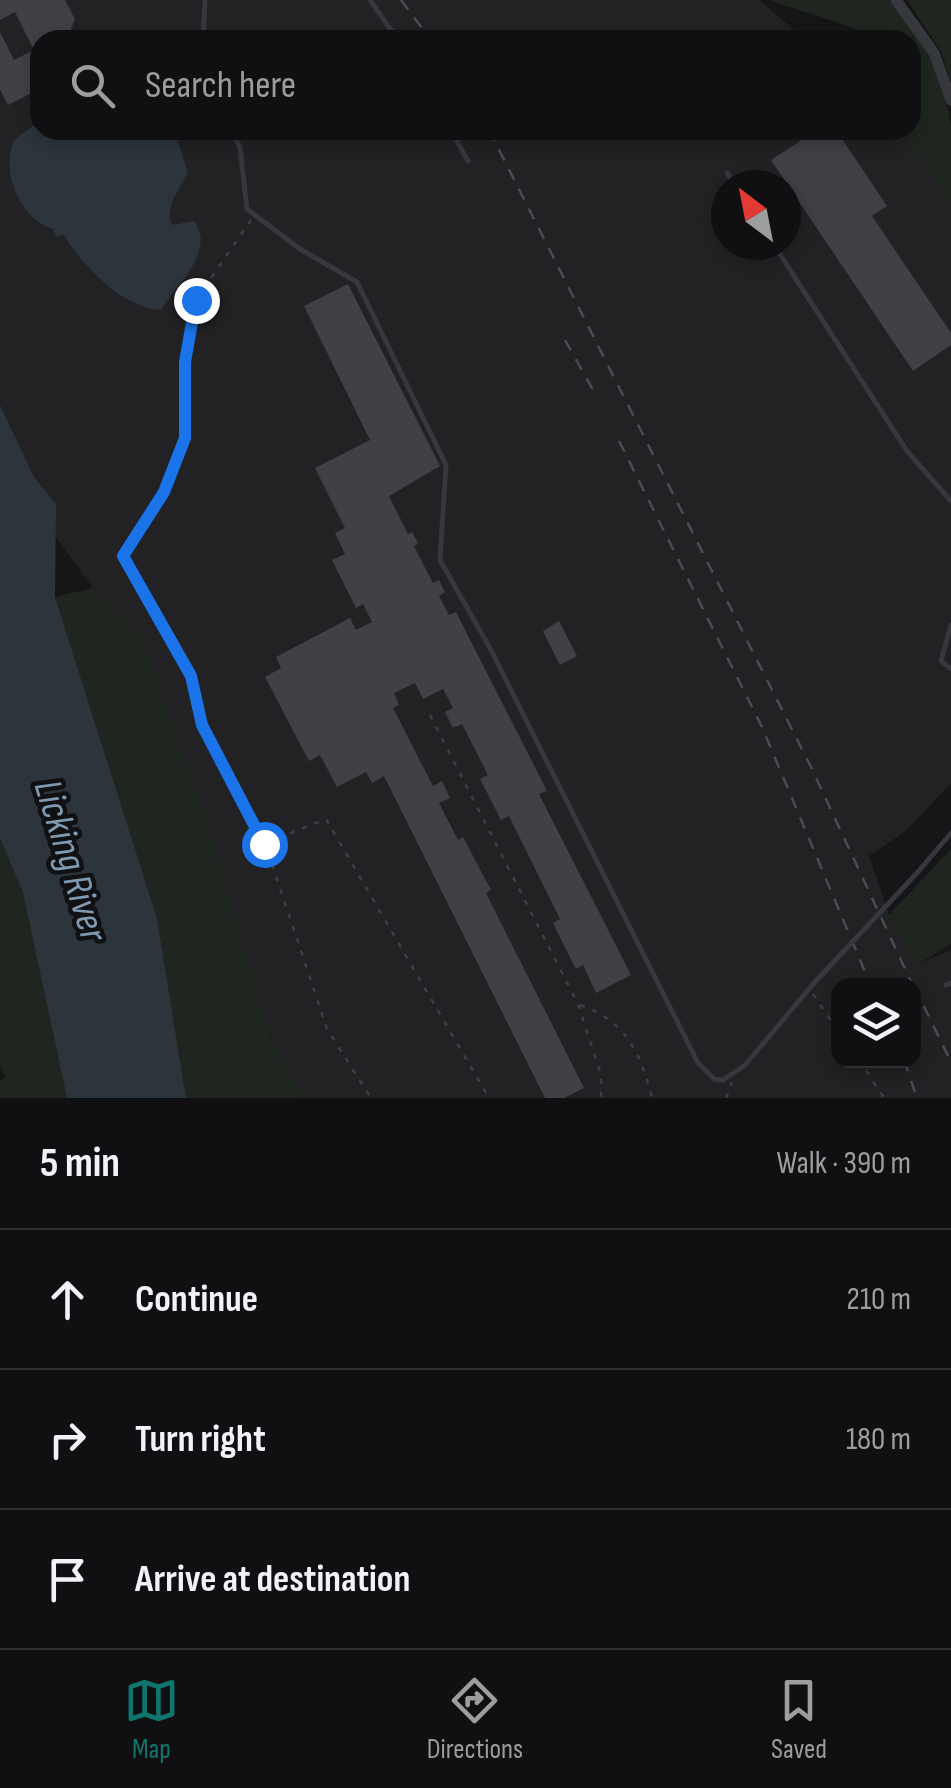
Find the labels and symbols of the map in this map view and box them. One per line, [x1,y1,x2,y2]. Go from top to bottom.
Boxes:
north arrow [711,170,801,260]
route end [174,278,220,324]
water label: Licking River [23,774,118,949]
route start [242,822,288,868]

